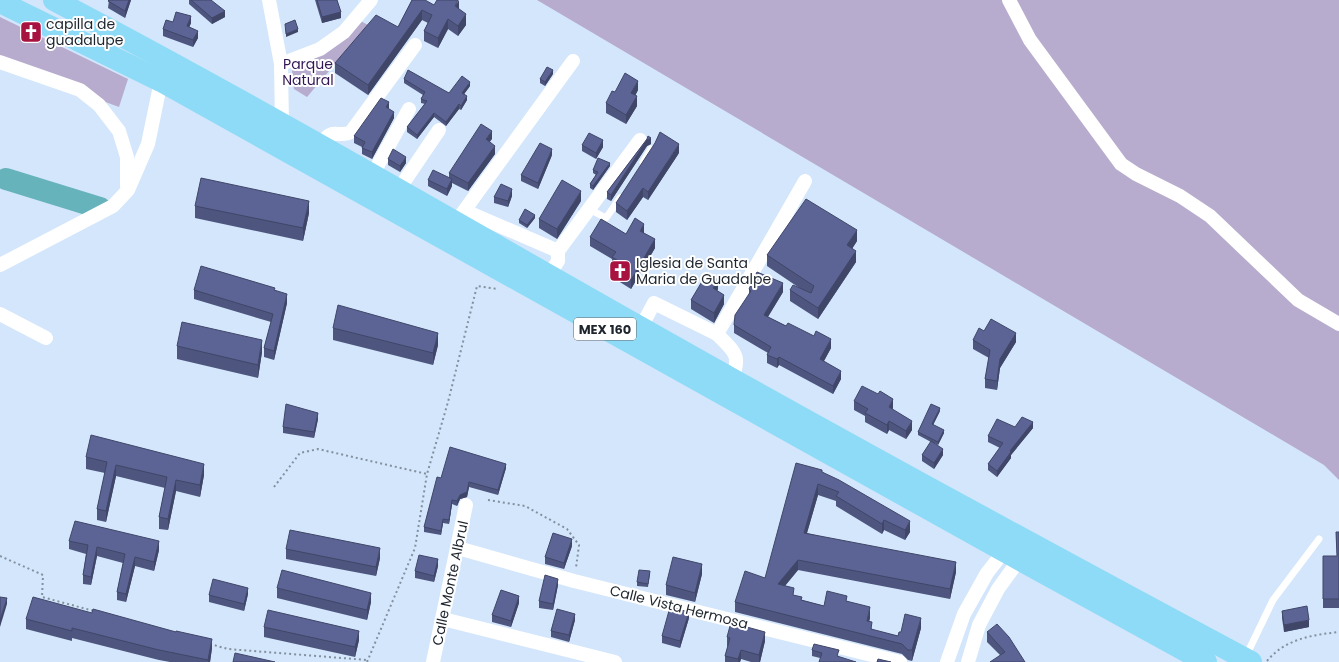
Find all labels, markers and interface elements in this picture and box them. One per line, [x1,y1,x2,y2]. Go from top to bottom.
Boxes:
place label: capilla de guadalupe [46,14,124,50]
church icon: capilla de guadalupe [18,19,44,45]
park label: Parque Natural [282,54,334,90]
place label: Iglesia de Santa Maria de Guadalpe [636,253,771,289]
church icon: Iglesia de Santa Maria de Guadalpe [607,258,633,284]
road number: MEX 160 [574,318,636,340]
street label: Calle Monte Albrul [427,519,473,647]
street label: Calle Vista Hermosa [608,580,750,634]

